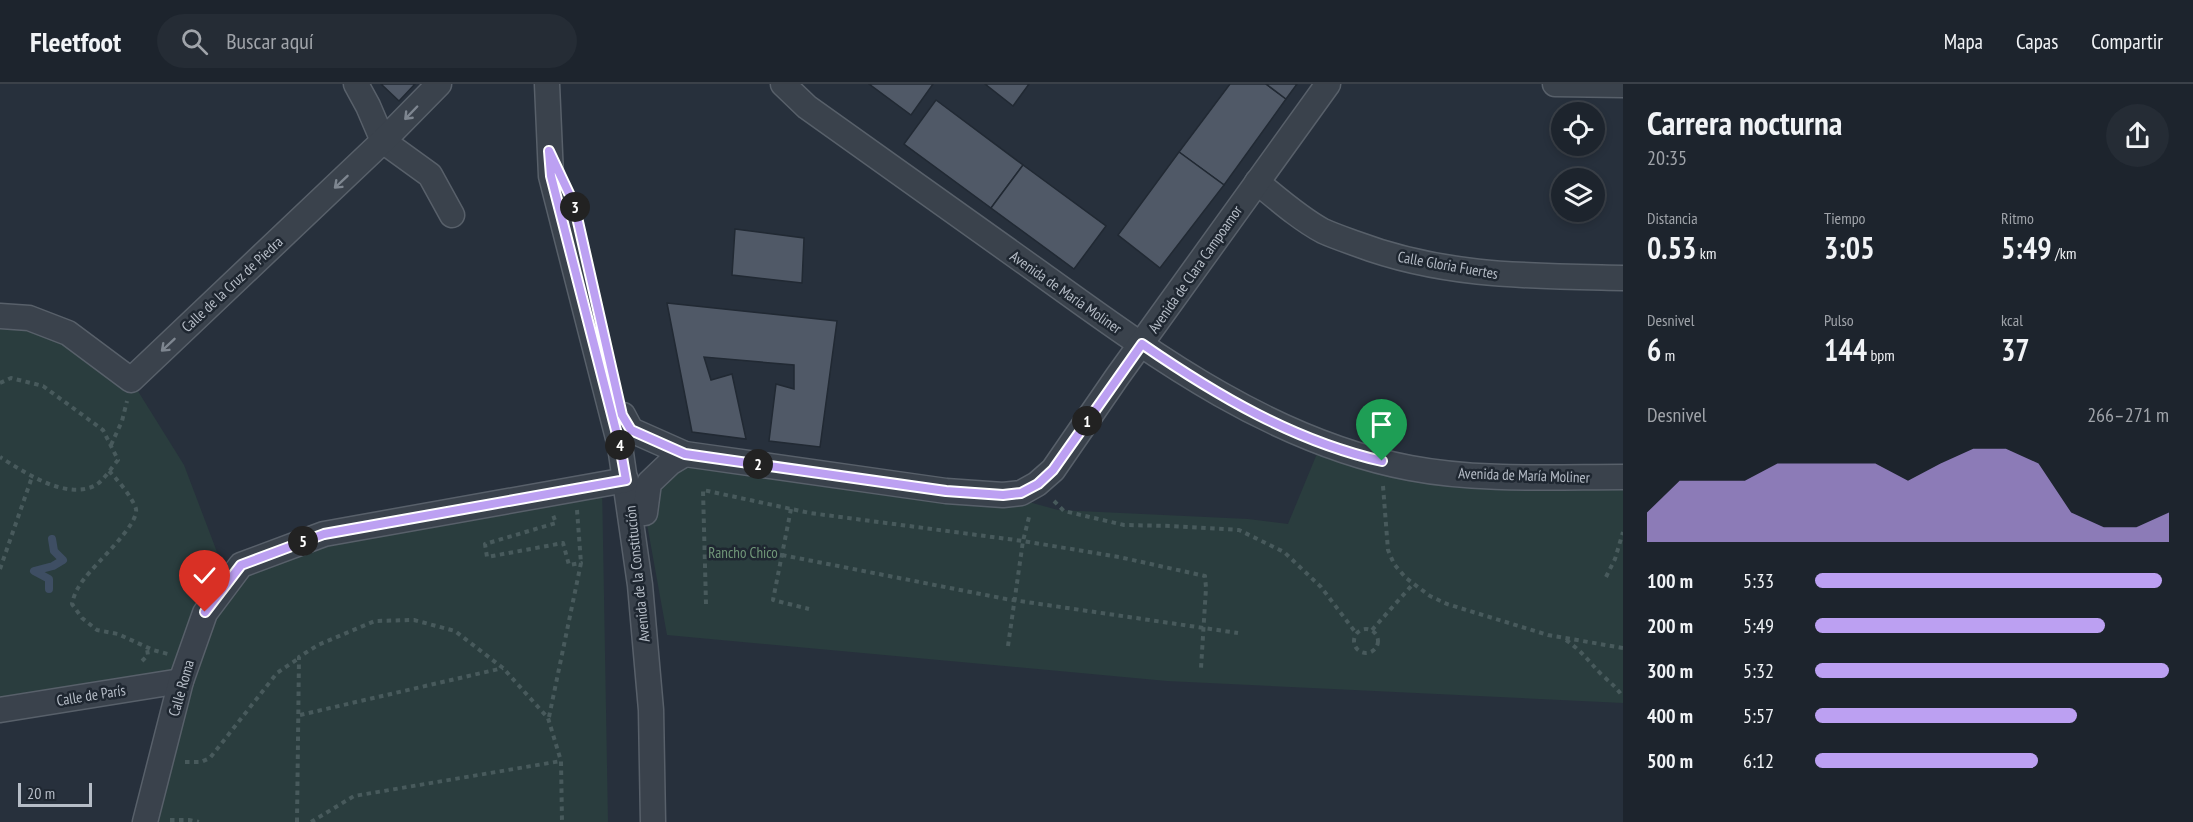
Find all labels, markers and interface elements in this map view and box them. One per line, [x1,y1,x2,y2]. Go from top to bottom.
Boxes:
search box [157,14,577,68]
text: Fleetfoot [30,23,121,60]
icon: search [178,25,211,58]
text: Buscar aquí [226,27,314,55]
text: Mapa [1944,28,1983,55]
text: Capas [2016,28,2058,55]
text: Compartir [2091,28,2163,55]
text: Carrera nocturna [1647,101,1842,144]
map controls [1551,102,1605,222]
button: locate [1551,102,1605,156]
button: share [2106,104,2169,167]
one-way arrow [404,105,418,120]
text: 20:35 [1647,145,1687,171]
button: layers [1551,168,1605,222]
one-way arrow [333,174,348,189]
pin: 3 [560,192,590,222]
text: 3 [571,197,579,217]
street label: Avenida de Clara Campoamor [1144,201,1247,336]
text: Distancia [1647,208,1698,228]
text: Tiempo [1824,208,1866,228]
text: Ritmo [2001,208,2034,228]
text: 0.53 [1647,228,1696,267]
text: 3:05 [1824,228,1875,267]
text: 5:49 [2001,228,2052,267]
street label: Calle de la Cruz de Piedra [177,232,287,336]
text: km [1696,243,1716,263]
text: /km [2052,243,2076,263]
street label: Avenida de María Moliner [1007,246,1126,338]
street label: Calle Gloria Fuertes [1396,247,1500,283]
text: Desnivel [1647,310,1694,330]
text: Pulso [1824,310,1854,330]
text: kcal [2001,310,2023,330]
text: 6 [1647,330,1661,369]
text: 144 [1824,330,1867,369]
text: 37 [2001,330,2030,369]
one-way arrow [161,337,176,352]
text: m [1661,345,1675,365]
text: bpm [1867,345,1895,365]
pin [1356,399,1407,461]
text: Desnivel [1647,402,1706,428]
text: 266–271 m [2087,402,2169,428]
pin: 1 [1072,406,1102,436]
icon: arrive [1365,408,1398,441]
text: 1 [1083,411,1091,431]
pin: 4 [605,430,635,460]
text: 4 [616,435,624,455]
pin: 2 [743,449,773,479]
text: 2 [754,454,762,474]
street label: Avenida de María Moliner [1458,463,1591,487]
street label: Avenida de la Constitución [620,505,654,643]
pin: 5 [288,526,318,556]
text: 5 [299,531,307,551]
park label: Rancho Chico [708,543,778,562]
pin [179,550,230,612]
icon: check [188,559,221,592]
text: 100 m [1647,568,1693,594]
text: 5:33 [1743,568,1774,594]
text: 200 m [1647,613,1693,639]
text: 5:49 [1743,613,1774,639]
street label: Calle Roma [164,658,198,718]
text: 300 m [1647,658,1693,684]
text: 5:32 [1743,658,1774,684]
street label: Calle de París [55,680,127,710]
text: 400 m [1647,703,1693,729]
text: 5:57 [1743,703,1774,729]
text: 500 m [1647,748,1693,774]
text: 6:12 [1743,748,1774,774]
scale bar [18,780,92,808]
text: 20 m [27,783,55,803]

